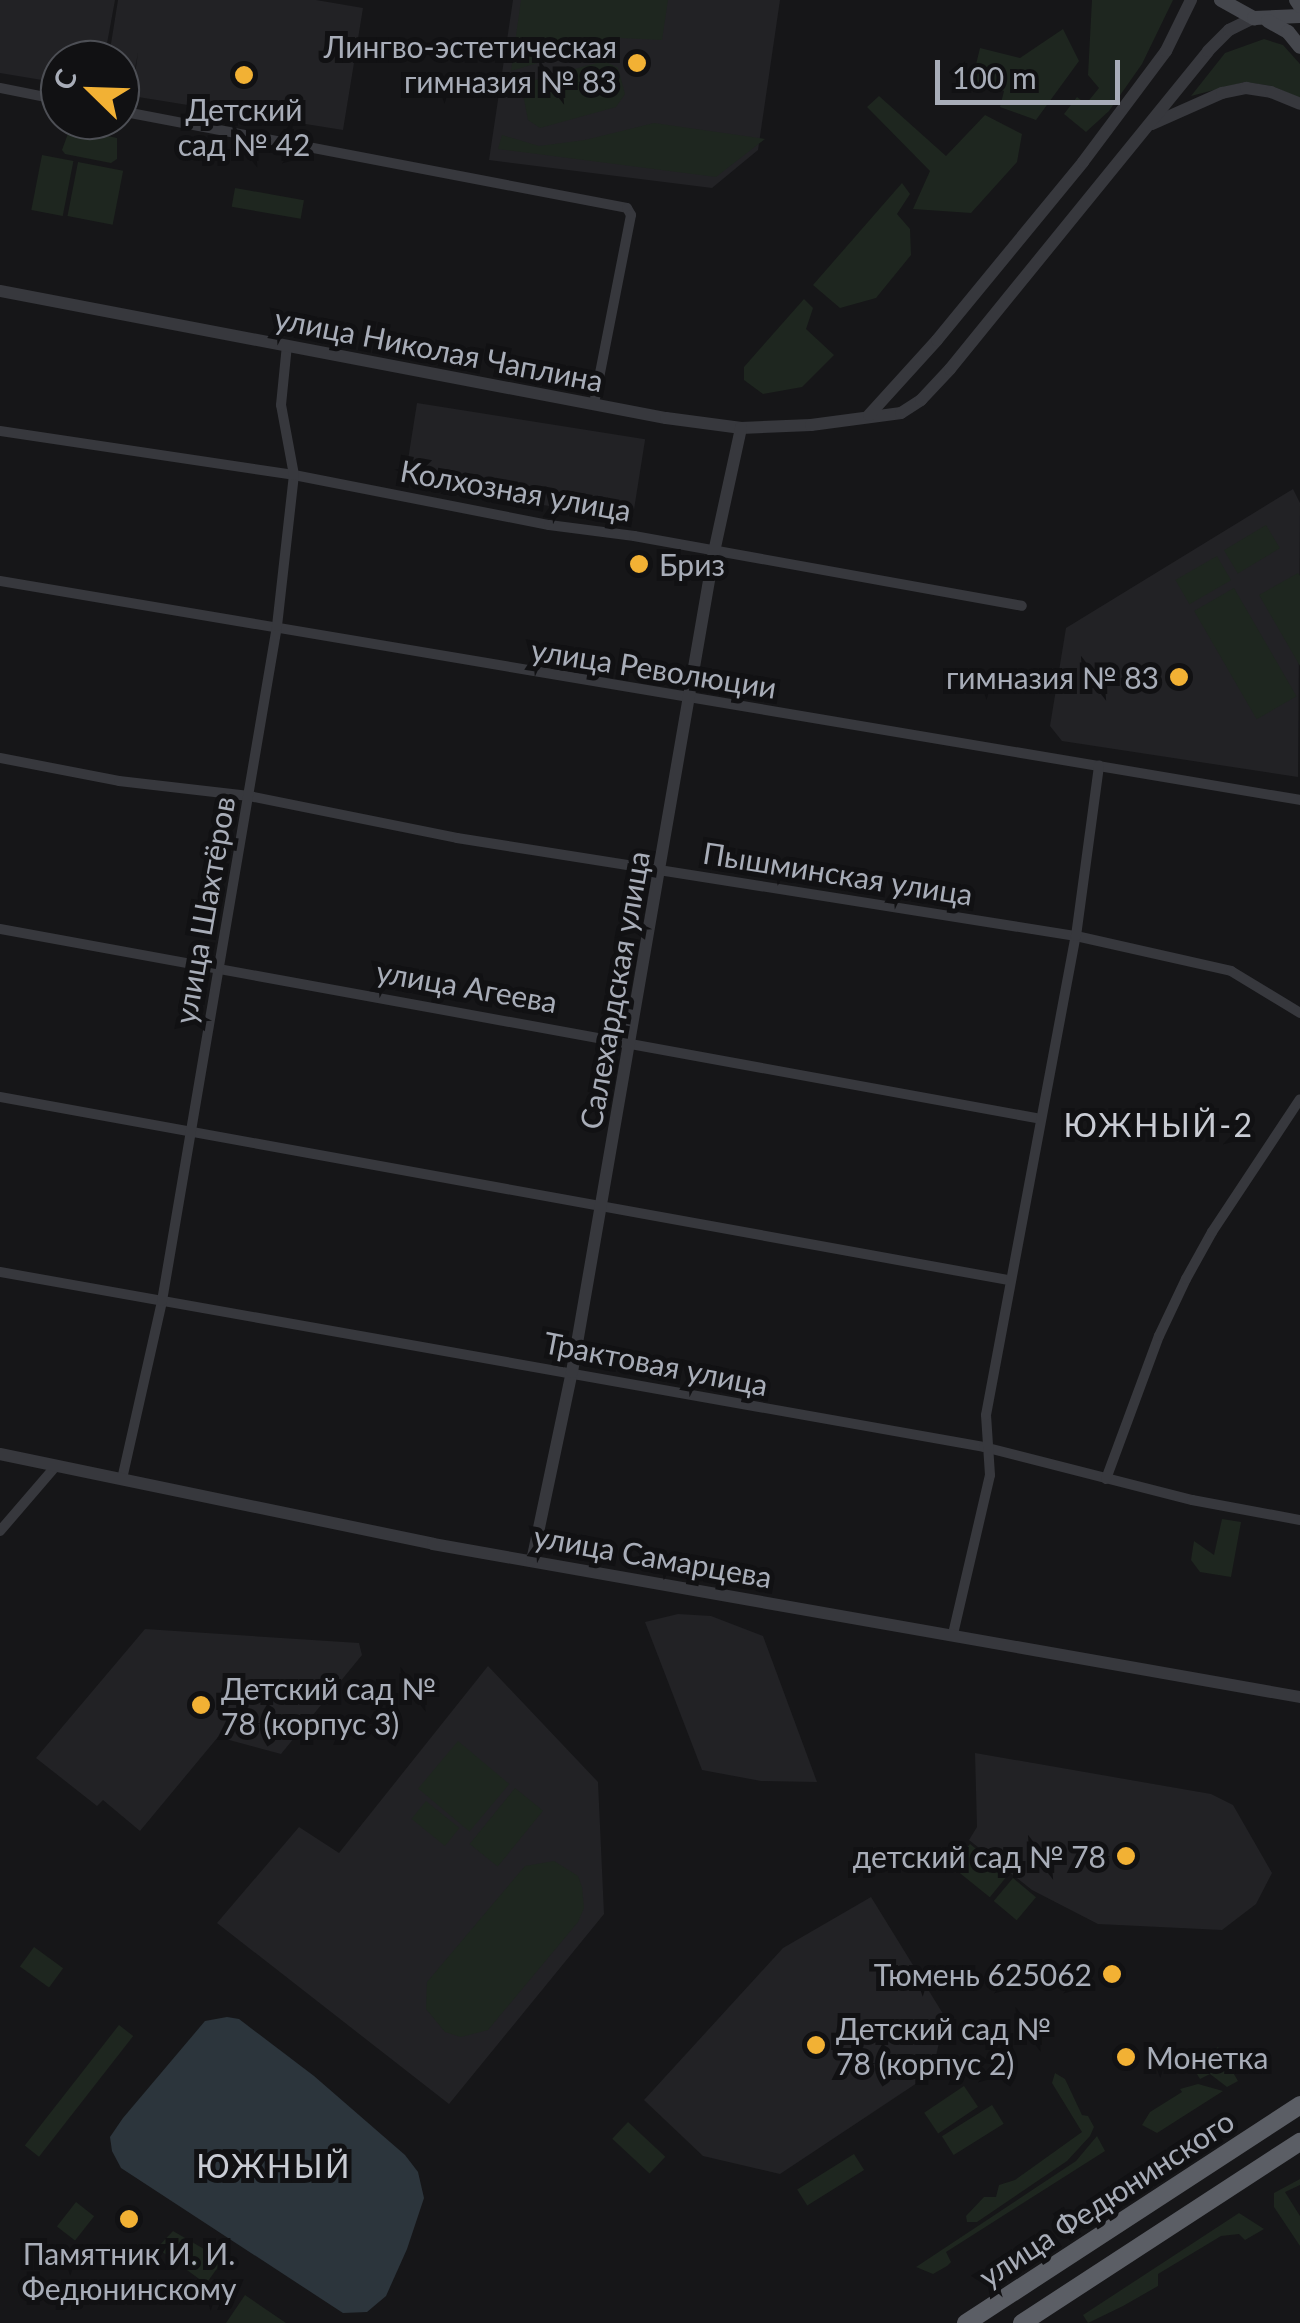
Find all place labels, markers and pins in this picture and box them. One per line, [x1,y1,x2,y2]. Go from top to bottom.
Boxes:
place label: Лингво-эстетическая гимназия № 83 [324,28,617,98]
marker: Лингво-эстетическая гимназия № 83 [626,52,648,74]
marker: Детский сад № 42 [233,64,255,86]
place label: Детский сад № 42 [178,91,310,162]
place label: Бриз [659,546,725,582]
marker: Бриз [628,553,650,575]
place label: гимназия № 83 [946,659,1159,695]
marker: гимназия № 83 [1168,666,1190,688]
place label: Детский сад № 78 (корпус 3) [221,1670,436,1740]
marker: Детский сад № 78 (корпус 3) [190,1694,212,1716]
place label: детский сад № 78 [853,1838,1106,1874]
marker: детский сад № 78 [1115,1845,1137,1867]
place label: Тюмень 625062 [874,1956,1092,1992]
marker: Тюмень 625062 [1101,1963,1123,1985]
place label: Детский сад № 78 (корпус 2) [836,2010,1051,2080]
marker: Детский сад № 78 (корпус 2) [805,2034,827,2056]
place label: Монетка [1146,2039,1269,2075]
marker: Монетка [1115,2046,1137,2068]
marker: Памятник И. И. Федюнинскому [118,2208,140,2230]
place label: Памятник И. И. Федюнинскому [22,2235,236,2306]

